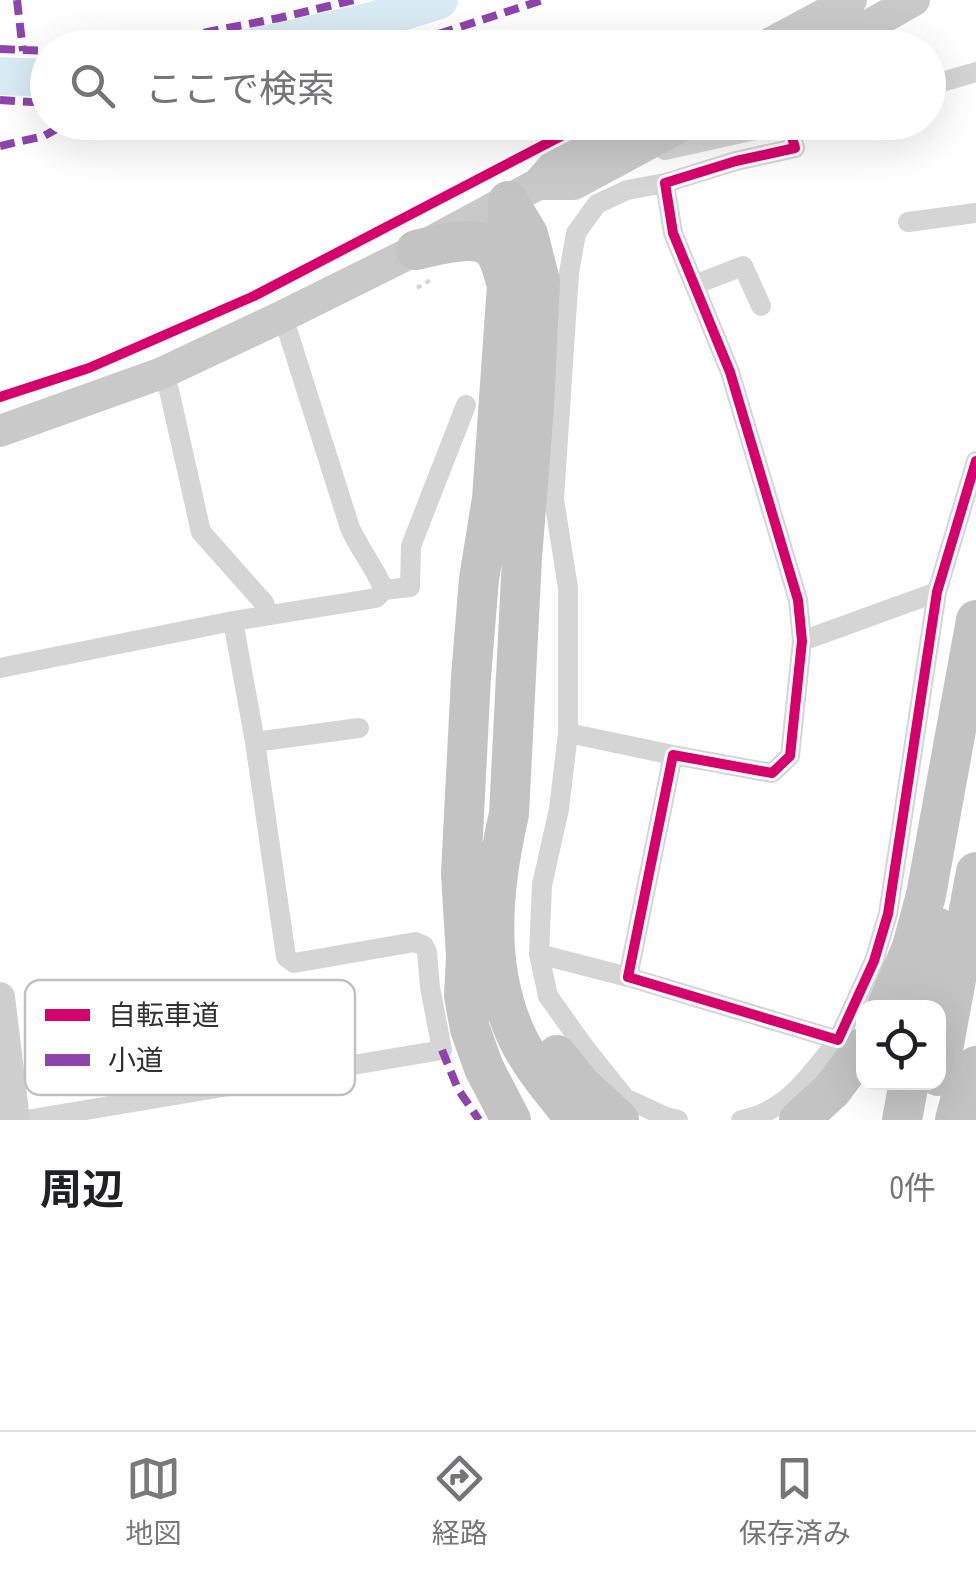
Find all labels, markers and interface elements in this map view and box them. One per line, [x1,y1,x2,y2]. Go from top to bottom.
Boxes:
search box [30,30,946,140]
icon: search [65,58,120,113]
text: ここで検索 [145,63,335,112]
legend [25,980,355,1095]
text: 自転車道 [108,996,220,1033]
map controls [856,1000,946,1090]
button: locate [856,1000,946,1090]
text: 小道 [108,1041,164,1078]
text: 周辺 [40,1161,124,1216]
text: 0件 [890,1166,936,1208]
tab: 地図 [125,1451,181,1551]
tab: 経路 [432,1451,488,1551]
tab: 保存済み [739,1451,851,1551]

